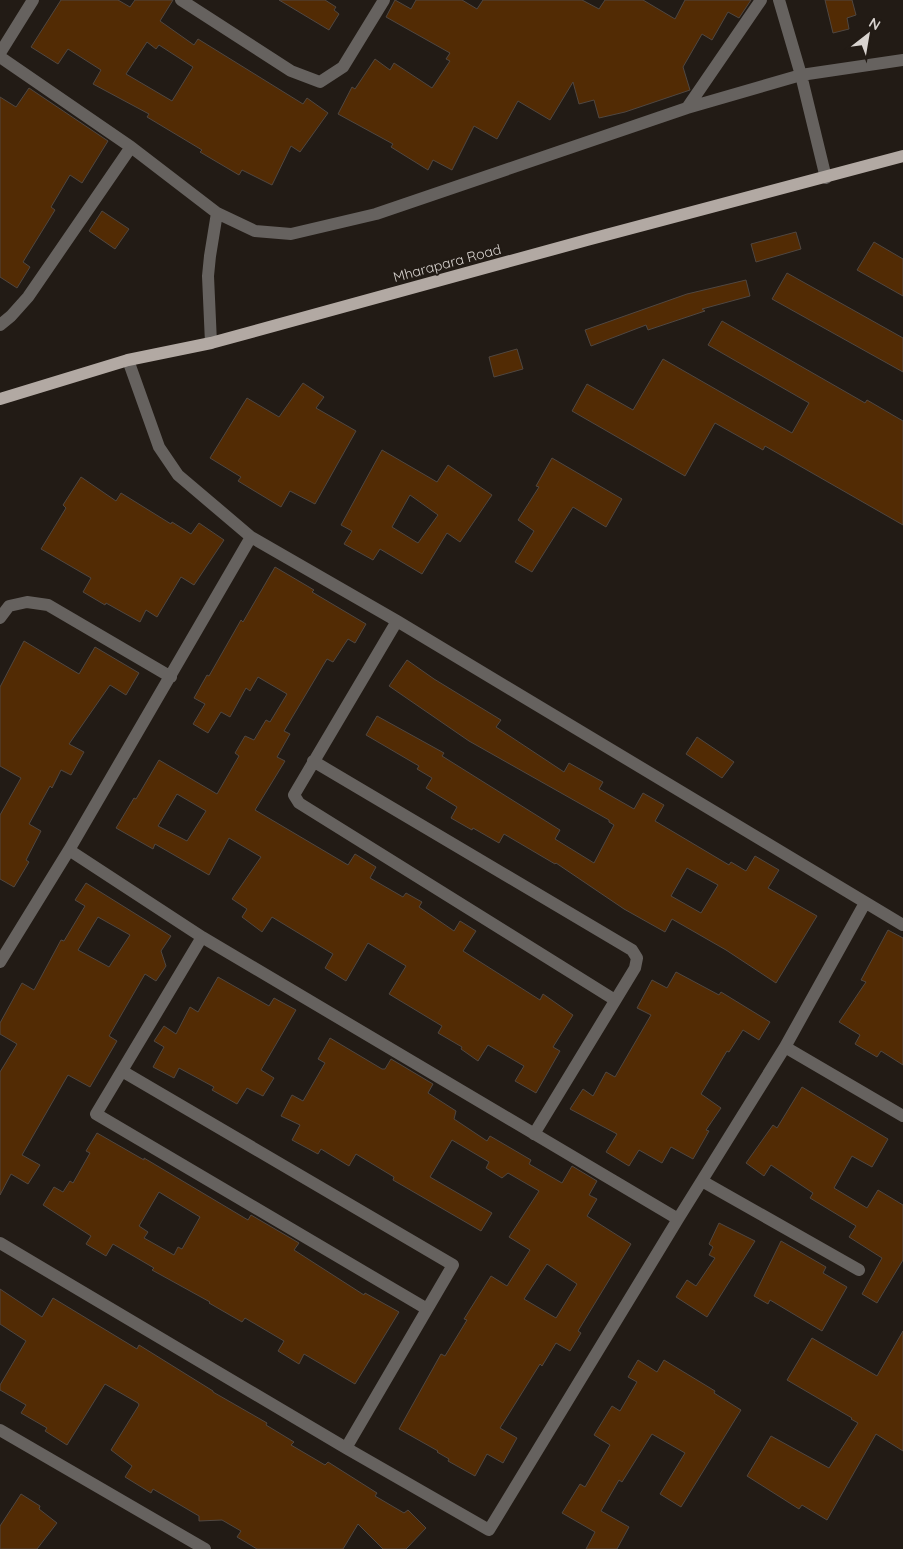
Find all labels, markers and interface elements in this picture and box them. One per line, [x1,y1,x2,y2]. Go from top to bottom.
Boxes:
north arrow [843,10,893,60]
text: N [866,13,884,34]
street label: Mharapara Road [391,240,503,286]

